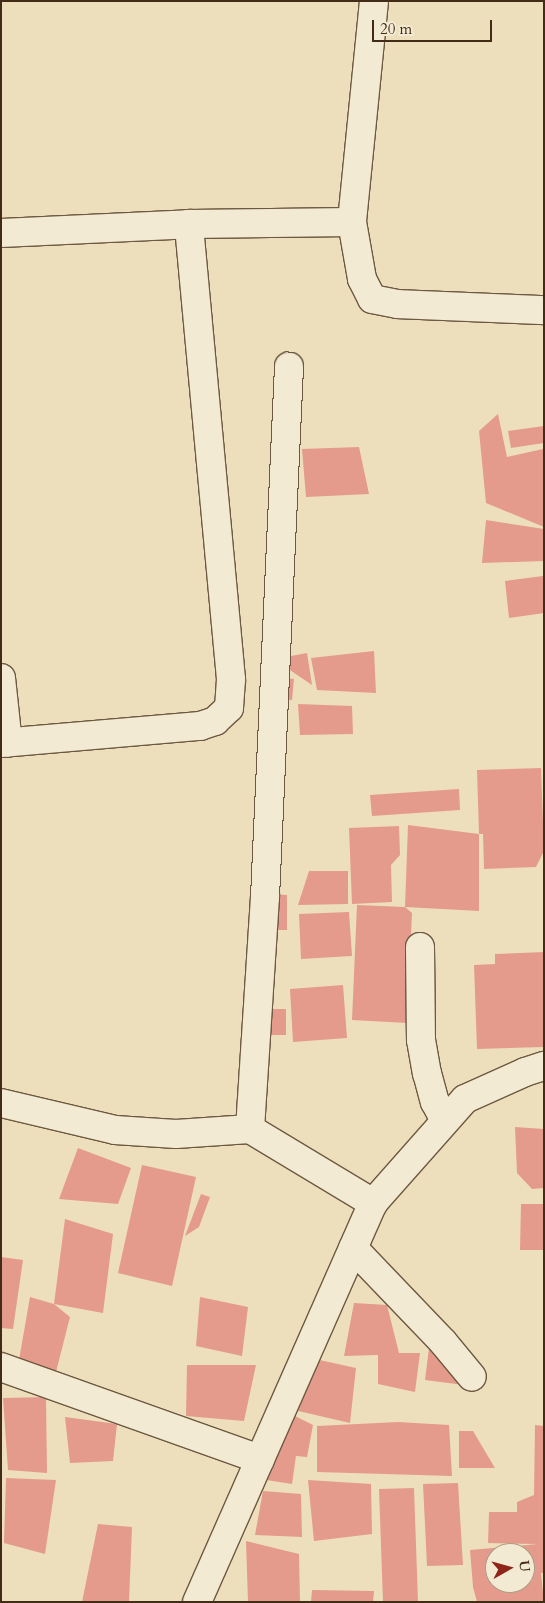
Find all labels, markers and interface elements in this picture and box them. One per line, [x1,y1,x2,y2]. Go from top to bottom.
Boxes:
scale bar [375,10,495,42]
text: 20 m [380,19,412,39]
north arrow [485,1543,535,1593]
text: U [514,1559,535,1573]

